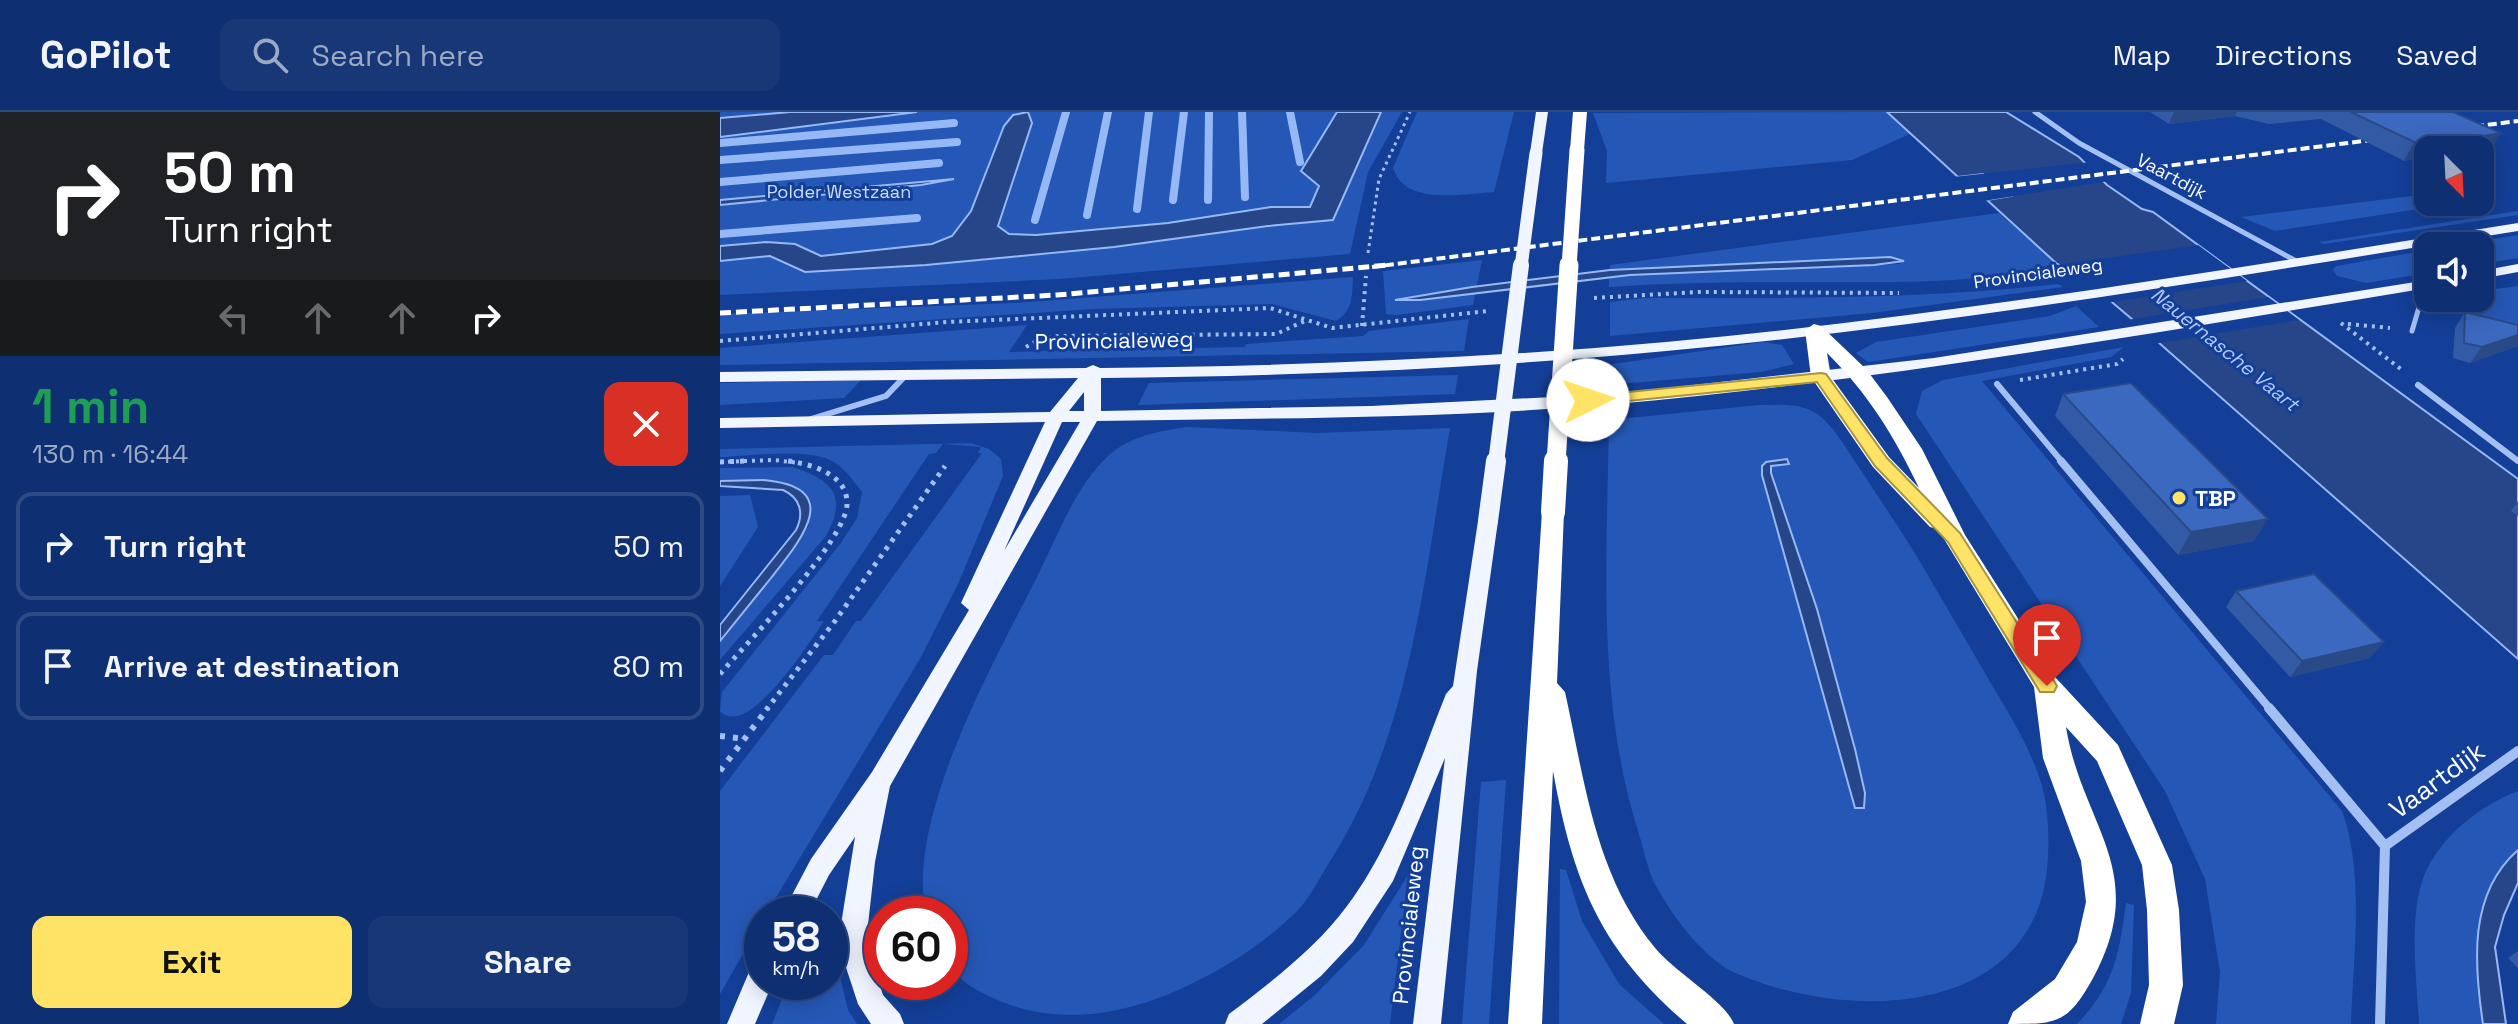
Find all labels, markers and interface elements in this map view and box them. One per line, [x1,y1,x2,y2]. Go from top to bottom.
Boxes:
search box [220,19,780,91]
text: GoPilot [40,31,172,79]
icon: search [248,33,292,77]
text: Search here [312,36,484,75]
text: Map [2113,37,2171,73]
text: Directions [2215,37,2352,73]
text: Saved [2396,37,2478,73]
north arrow [2414,136,2494,216]
map controls [2414,136,2494,312]
text: 50 m [164,137,296,208]
icon: right [32,144,136,248]
street label: Vaartdijk [2133,148,2211,204]
park label: Polder Westzaan [767,180,911,203]
text: Turn right [164,207,333,253]
button: sound [2414,232,2494,312]
street label: Provincialeweg [1972,253,2104,293]
water label: Nauernasche Vaart [2146,281,2306,418]
icon: left [212,296,256,340]
icon: ahead [296,296,340,340]
icon: ahead [380,296,424,340]
icon: right [464,296,508,340]
street label: Provincialeweg [1034,325,1194,355]
position arrow [1546,358,1630,442]
text: 1 min [32,376,149,437]
button: close [604,382,688,466]
text: 130 m · 16:44 [32,437,188,471]
place label: TBP [2195,484,2236,512]
marker: TBP [2170,489,2188,507]
icon: right [36,524,80,568]
text: Turn right [104,527,247,566]
text: 50 m [613,527,684,566]
pin [2013,604,2081,686]
icon: arrive [2025,616,2069,660]
icon: arrive [36,644,80,688]
text: Arrive at destination [104,647,400,686]
text: 80 m [613,647,684,686]
street label: Vaartdijk [2383,734,2491,826]
street label: Provincialeweg [1386,844,1430,1006]
speed limit sign: 60 [864,896,968,1000]
text: 58 [772,912,820,963]
button: Exit [32,916,352,1008]
button: Share [368,916,688,1008]
text: km/h [772,955,820,981]

